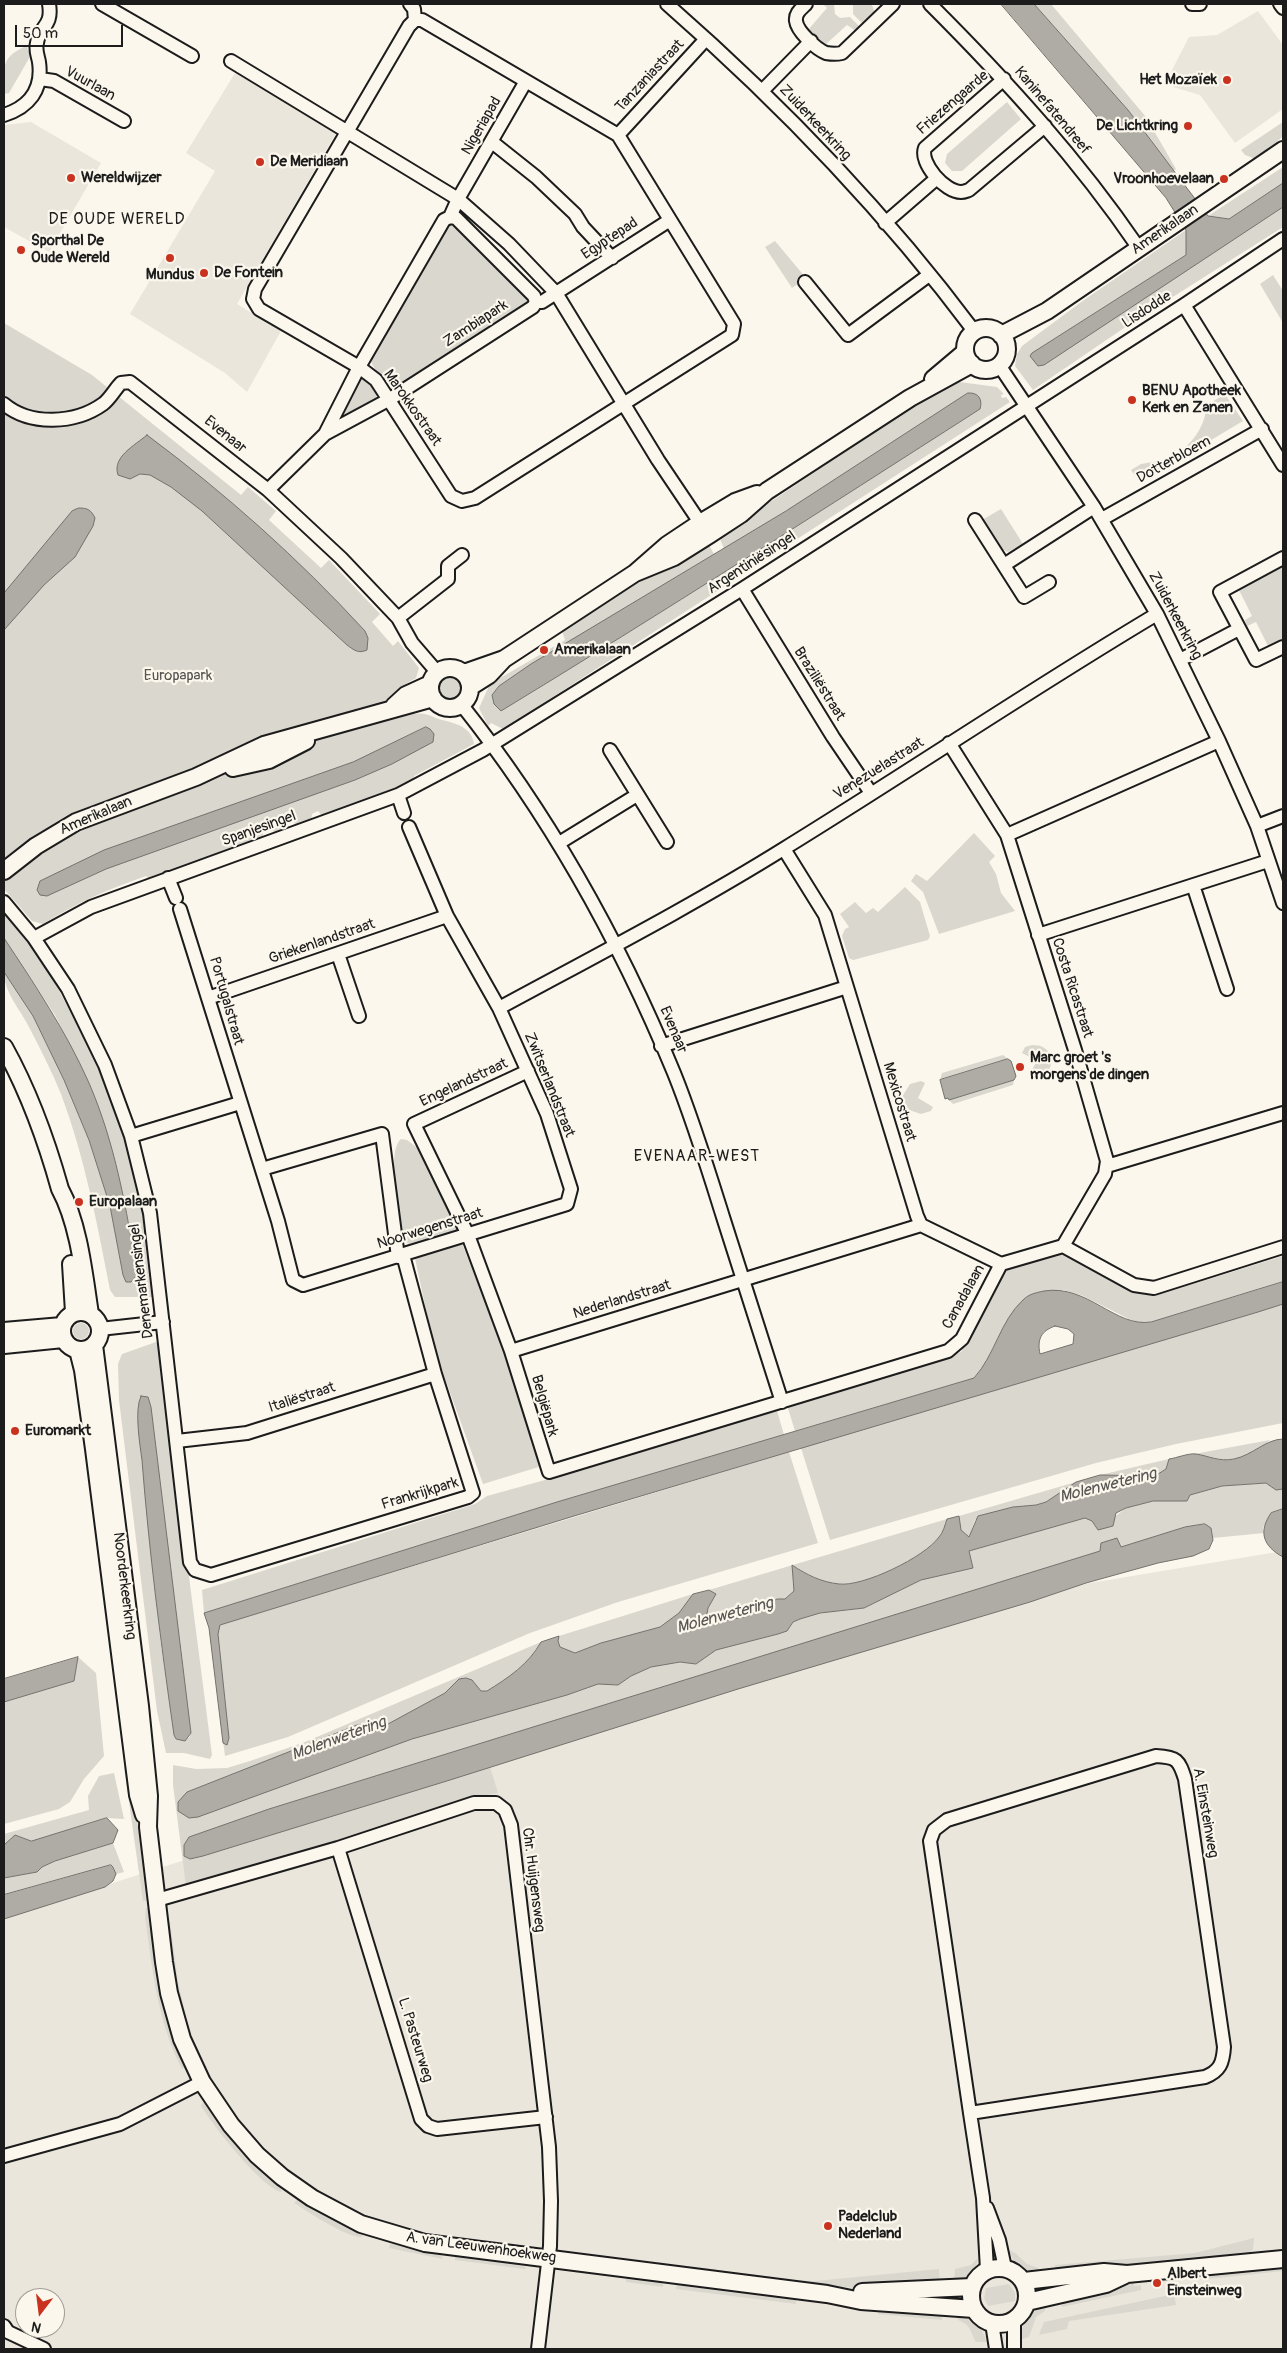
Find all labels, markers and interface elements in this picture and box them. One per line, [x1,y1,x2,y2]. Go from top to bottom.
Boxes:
scale bar [18,15,125,47]
text: 50 m [23,24,58,43]
street label: Tanzaniastraat [612,36,688,116]
street label: Vuurlaan [62,63,118,105]
street label: Kaninefatendreef [1010,63,1094,159]
street label: Friezengaarde [913,67,993,139]
place label: Het Mozaïek [1139,71,1217,89]
marker: Het Mozaïek [1221,74,1233,86]
street label: Zuiderkeerkring [775,81,855,165]
street label: Nigeriapad [458,94,506,158]
place label: De Lichtkring [1096,117,1178,135]
marker: De Lichtkring [1182,120,1194,132]
place label: De Meridiaan [270,153,348,171]
marker: De Meridiaan [254,156,266,168]
place label: Wereldwijzer [81,169,162,187]
place label: Vroonhoevelaan [1113,170,1214,188]
marker: Wereldwijzer [65,172,77,184]
marker: Vroonhoevelaan [1218,173,1230,185]
street label: Amerikalaan [1128,201,1202,259]
district label: DE OUDE WERELD [47,210,187,230]
street label: Egyptepad [578,214,642,264]
place label: Sporthal De Oude Wereld [31,232,110,267]
marker: Sporthal De Oude Wereld [15,244,27,256]
marker: Mundus [164,252,176,264]
place label: De Fontein [214,264,283,282]
place label: Mundus [146,266,194,284]
marker: De Fontein [198,267,210,279]
street label: Lisdodde [1119,287,1175,333]
street label: Zambiapark [440,297,512,351]
street label: Marokkostraat [379,366,445,450]
place label: BENU Apotheek Kerk en Zanen [1142,382,1241,417]
marker: BENU Apotheek Kerk en Zanen [1126,394,1138,406]
street label: Evenaar [200,412,250,458]
street label: Dotterbloem [1134,432,1214,488]
street label: Argentiniësingel [704,528,800,598]
street label: Zuiderkeerkring [1144,569,1206,663]
place label: Amerikalaan [554,641,631,659]
marker: Amerikalaan [538,644,550,656]
street label: Braziliëstraat [789,644,849,724]
park label: Europapark [144,667,212,685]
street label: Venezuelastraat [831,734,927,804]
street label: Amerikalaan [57,793,135,839]
street label: Spanjesingel [219,807,299,851]
street label: Griekenlandstraat [267,915,377,969]
street label: Costa Ricastraat [1047,936,1097,1040]
street label: Portugalstraat [205,955,247,1047]
street label: Evenaar [655,1004,691,1056]
street label: Zwitserlandstraat [520,1030,578,1140]
place label: Marc groet 's morgens de dingen [1030,1049,1149,1084]
street label: Engelandstraat [417,1055,511,1111]
street label: Mexicostraat [878,1060,920,1144]
marker: Marc groet 's morgens de dingen [1014,1061,1026,1073]
district label: EVENAAR-WEST [632,1147,762,1167]
place label: Europalaan [89,1193,157,1211]
marker: Europalaan [73,1196,85,1208]
street label: Noorwegenstraat [375,1204,485,1254]
street label: Denemarkensingel [126,1223,158,1339]
street label: Canadalaan [939,1262,989,1332]
street label: Nederlandstraat [571,1277,673,1323]
street label: Belgiëpark [527,1373,561,1439]
street label: Italiëstraat [266,1379,338,1417]
place label: Euromarkt [25,1422,91,1440]
marker: Euromarkt [9,1425,21,1437]
water label: Molenwetering [1058,1465,1158,1507]
street label: Frankrijkpark [379,1474,461,1514]
street label: Noorderkeerkring [108,1531,140,1641]
water label: Molenwetering [675,1594,775,1638]
water label: Molenwetering [289,1713,389,1765]
street label: A. Einsteinweg [1188,1767,1222,1859]
street label: Chr. Huijgensweg [518,1827,548,1933]
street label: L. Pasteurweg [394,1995,436,2085]
place label: Padelclub Nederland [838,2208,902,2243]
marker: Padelclub Nederland [822,2220,834,2232]
street label: A. van Leeuwenhoekweg [405,2229,557,2267]
place label: Albert Einsteinweg [1167,2265,1242,2300]
marker: Albert Einsteinweg [1151,2277,1163,2289]
north arrow [15,2288,65,2338]
text: N [29,2318,43,2336]

